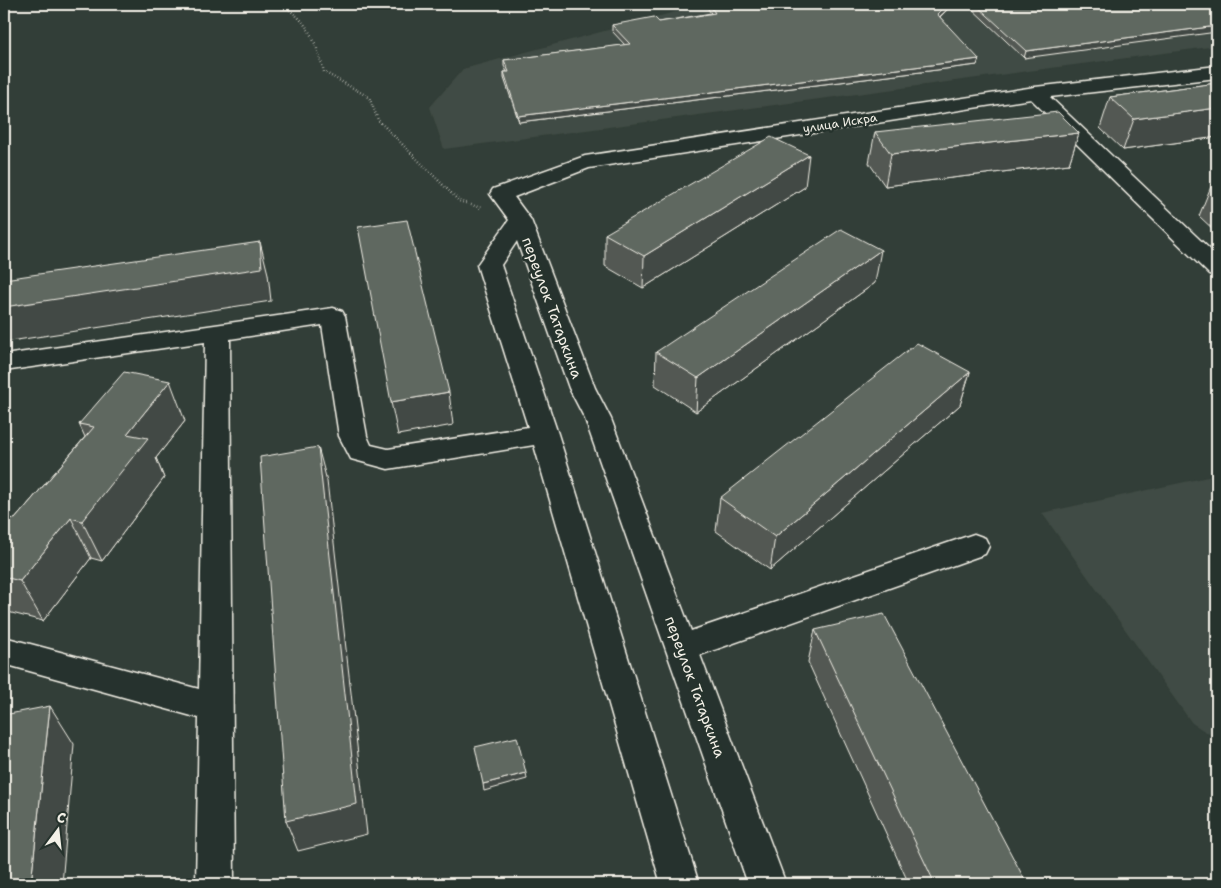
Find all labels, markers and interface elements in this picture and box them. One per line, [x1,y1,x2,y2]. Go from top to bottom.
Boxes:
street label: улица Искра [802,109,879,137]
street label: переулок Татаркина [517,234,587,382]
street label: переулок Татаркина [660,613,730,761]
north arrow [32,806,82,856]
text: С [55,808,68,827]

